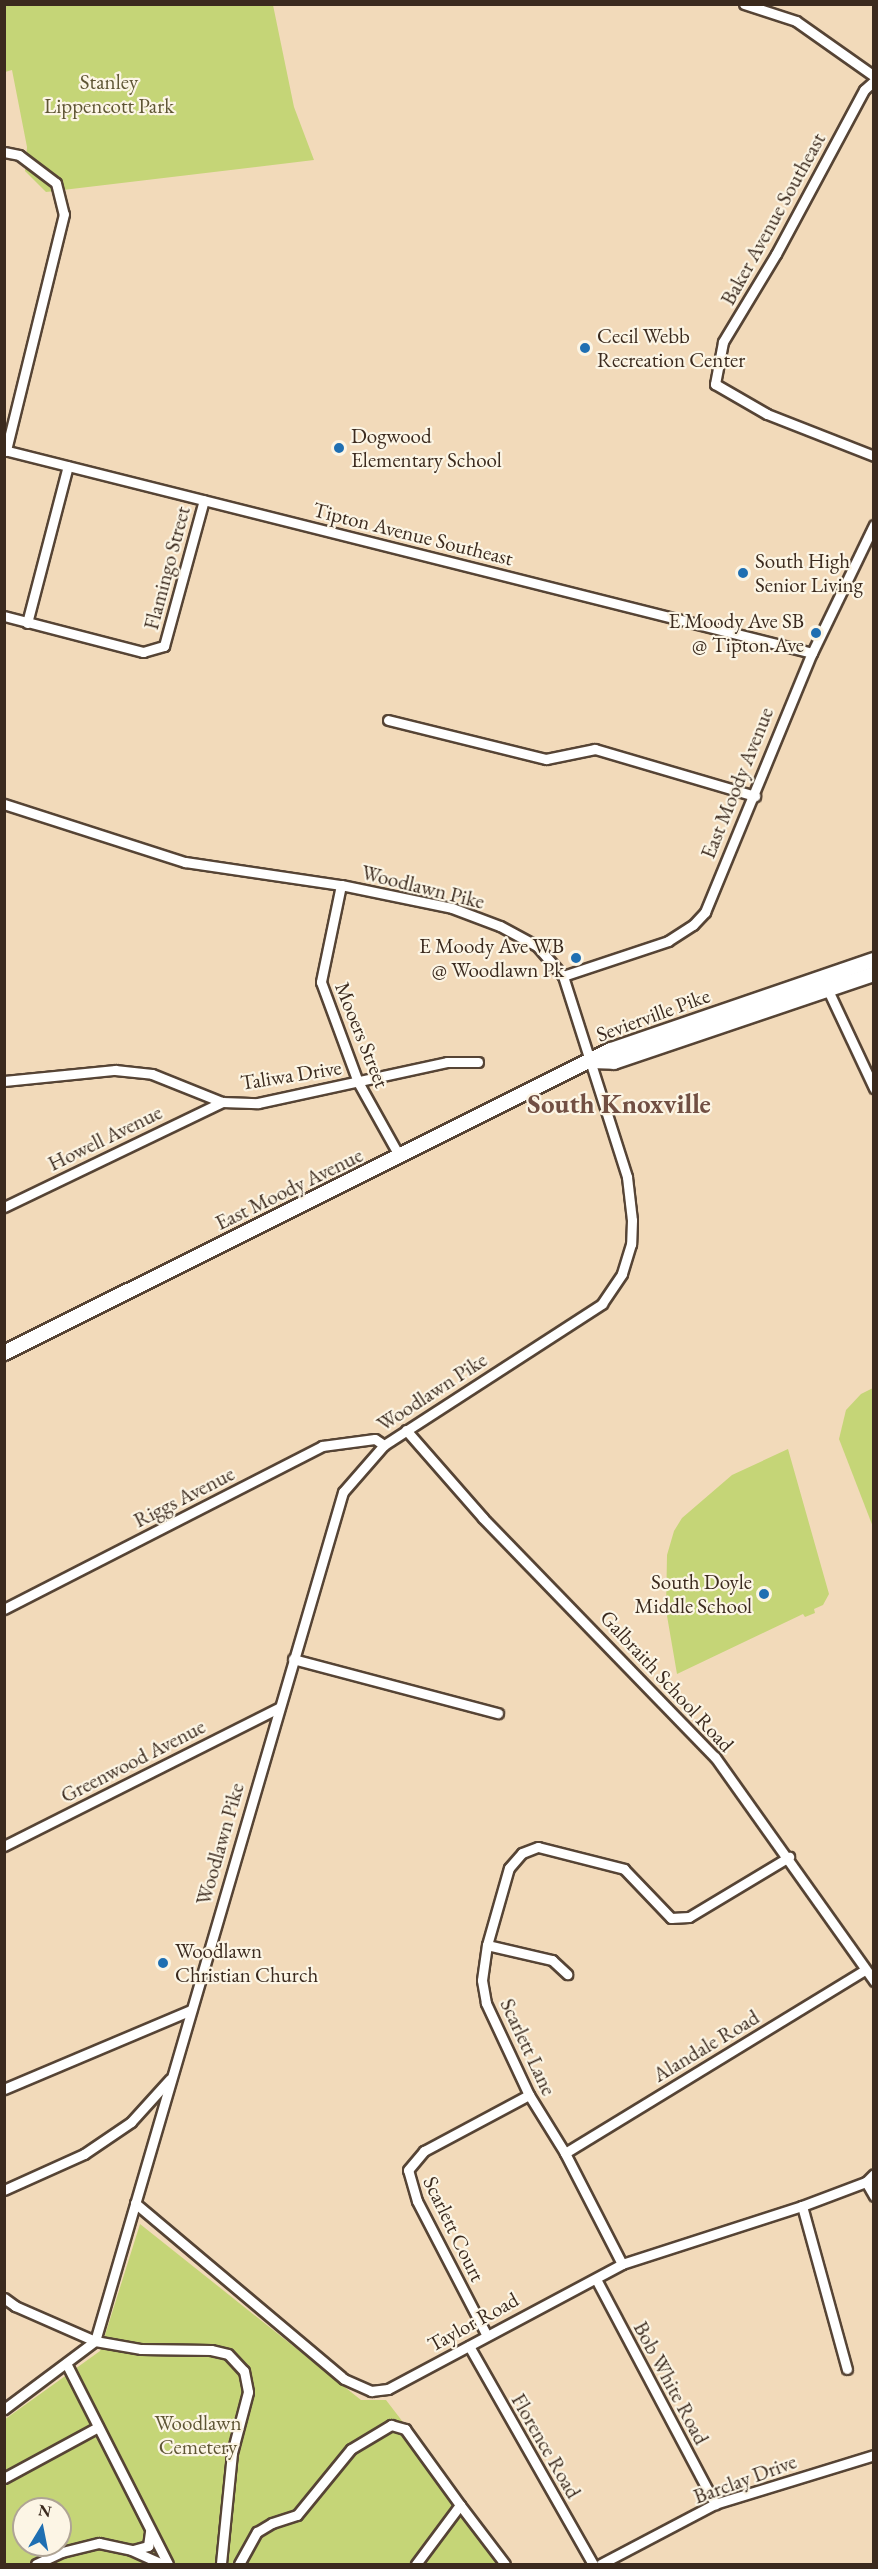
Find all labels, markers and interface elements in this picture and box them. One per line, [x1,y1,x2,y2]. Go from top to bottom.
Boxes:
park label: Stanley Lippencott Park [44,69,174,119]
street label: Baker Avenue Southeast [715,128,831,310]
place label: Cecil Webb Recreation Center [597,323,745,373]
marker: Cecil Webb Recreation Center [578,341,592,355]
place label: Dogwood Elementary School [351,423,502,473]
marker: Dogwood Elementary School [332,441,346,455]
street label: Tipton Avenue Southeast [310,497,516,571]
street label: Flamingo Street [138,504,196,632]
place label: South High Senior Living [755,548,863,598]
marker: South High Senior Living [736,566,750,580]
place label: E Moody Ave SB @ Tipton Ave [668,608,804,658]
marker: E Moody Ave SB @ Tipton Ave [809,626,823,640]
street label: East Moody Avenue [695,704,779,862]
street label: Woodlawn Pike [359,860,487,914]
place label: E Moody Ave WB @ Woodlawn Pk [419,933,564,983]
marker: E Moody Ave WB @ Woodlawn Pk [569,951,583,965]
street label: Mooers Street [329,979,395,1091]
street label: Sevierville Pike [593,983,713,1047]
street label: Taliwa Drive [239,1055,343,1095]
district label: South Knoxville [527,1088,711,1120]
street label: Howell Avenue [44,1100,166,1176]
street label: East Moody Avenue [211,1142,367,1236]
street label: Woodlawn Pike [372,1347,492,1437]
street label: Riggs Avenue [129,1461,239,1533]
place label: South Doyle Middle School [635,1569,752,1619]
marker: South Doyle Middle School [757,1587,771,1601]
street label: Galbraith School Road [595,1605,739,1757]
street label: Greenwood Avenue [57,1714,209,1808]
street label: Woodlawn Pike [191,1780,249,1908]
place label: Woodlawn Christian Church [175,1938,318,1988]
marker: Woodlawn Christian Church [156,1956,170,1970]
street label: Scarlett Lane [495,1995,561,2099]
street label: Alandale Road [648,2004,764,2088]
street label: Scarlett Court [418,2172,490,2286]
street label: Taylor Road [423,2287,523,2357]
street label: Bob White Road [628,2317,714,2449]
street label: Florence Road [506,2389,586,2503]
park label: Woodlawn Cemetery [154,2410,242,2460]
street label: Barclay Drive [690,2449,800,2509]
north arrow [12,2497,72,2557]
text: N [37,2499,53,2522]

